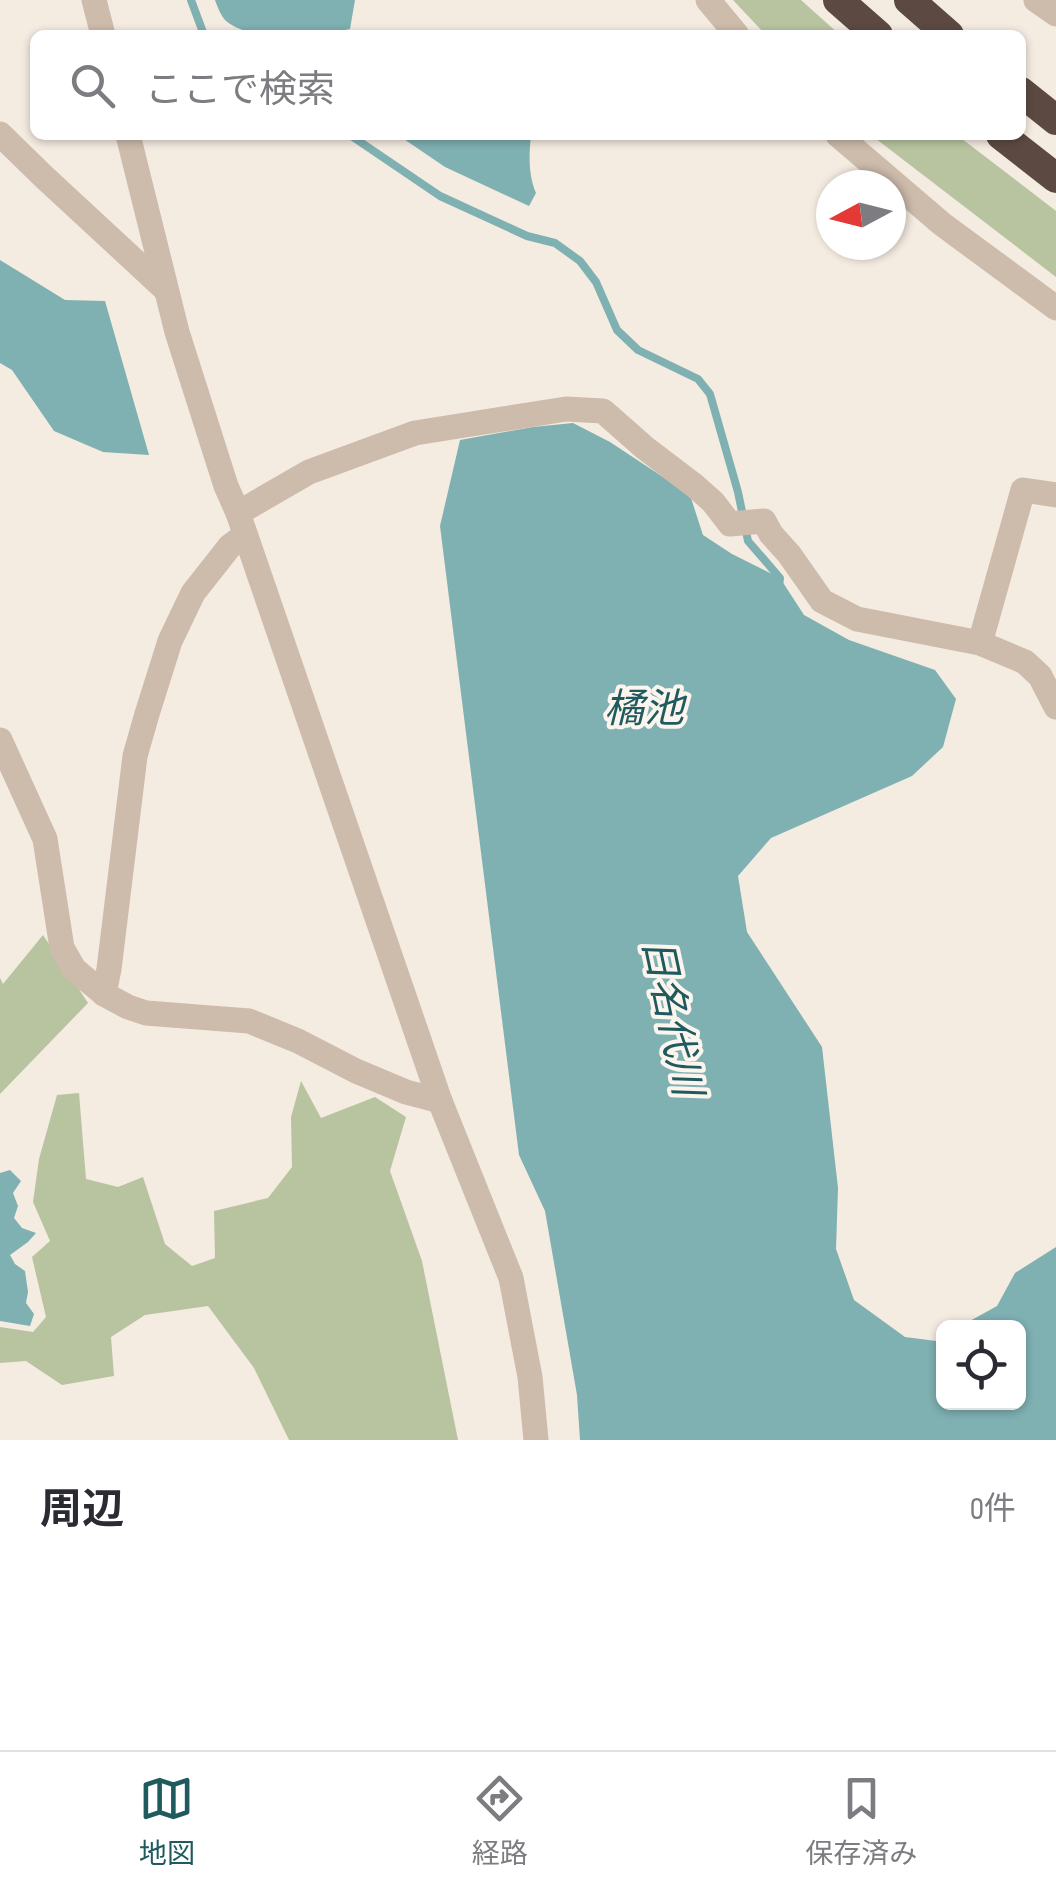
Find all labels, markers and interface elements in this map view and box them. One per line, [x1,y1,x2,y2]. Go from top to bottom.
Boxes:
search box [30,30,1026,140]
icon: search [65,58,120,113]
text: ここで検索 [145,68,335,113]
north arrow [816,170,906,260]
water label: 橘池 [604,686,688,734]
water label: 日名代川 [631,934,712,1104]
map controls [936,1320,1026,1410]
button: locate [936,1320,1026,1410]
text: 周辺 [40,1485,124,1536]
text: 0件 [970,1490,1016,1529]
tab: 地図 [139,1771,195,1871]
tab: 経路 [472,1771,528,1871]
tab: 保存済み [805,1771,917,1871]

